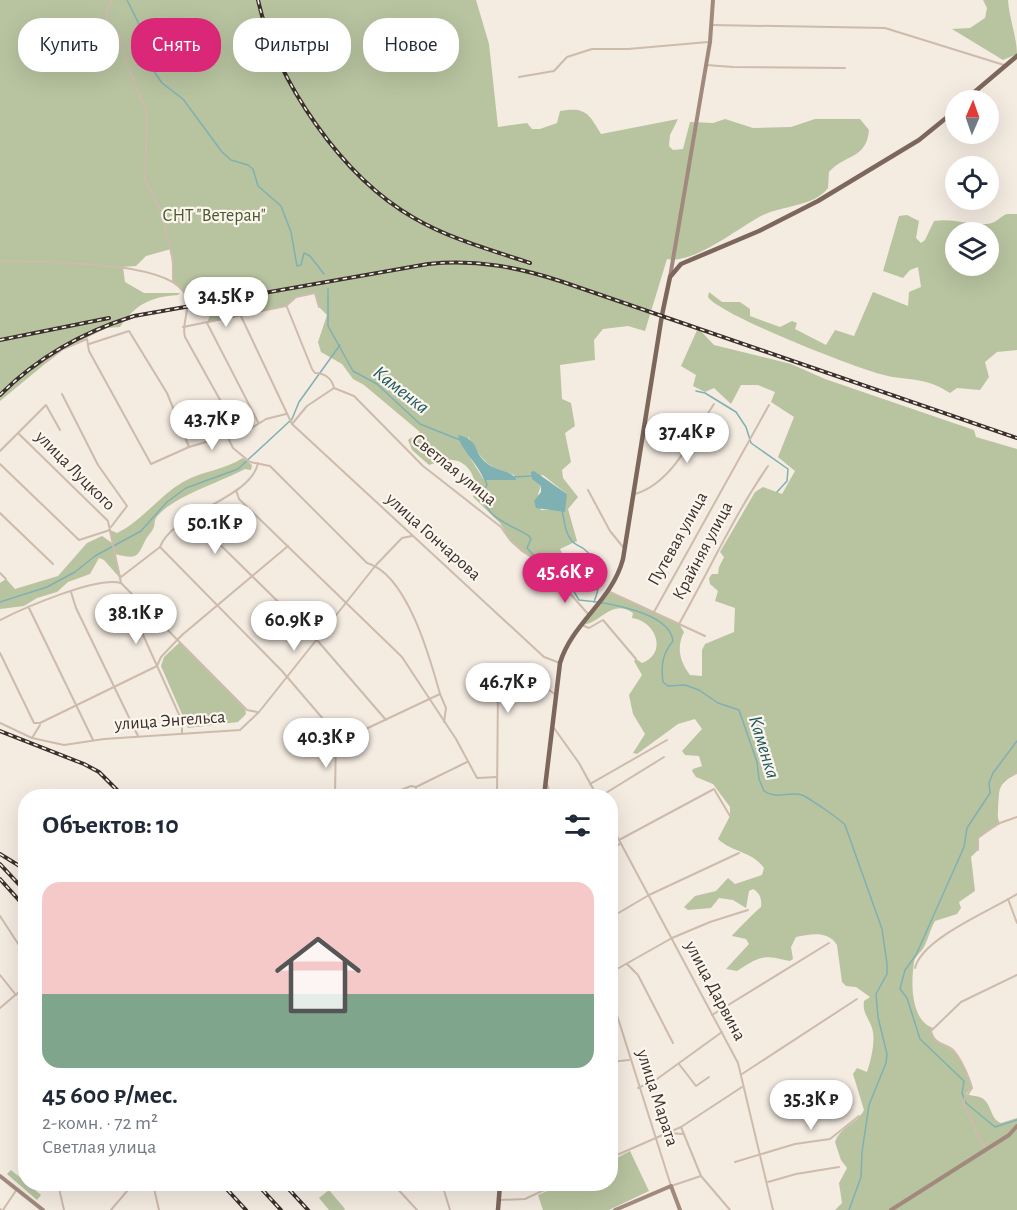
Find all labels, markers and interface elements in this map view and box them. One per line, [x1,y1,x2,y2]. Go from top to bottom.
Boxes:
chip: Купить [18,18,119,72]
chip: Снять [131,18,221,72]
chip: Фильтры [233,18,351,72]
chip: Новое [363,18,459,72]
north arrow [945,90,999,144]
map controls [945,90,999,276]
button: locate [945,156,999,210]
park label: СНТ "Ветеран" [162,207,266,225]
button: layers [945,222,999,276]
pin: 34.5K ₽ [171,277,281,328]
text: 34.5K ₽ [198,286,254,306]
water label: Каменка [369,362,433,418]
pin: 43.7K ₽ [157,400,267,451]
text: 43.7K ₽ [184,409,240,429]
pin: 37.4K ₽ [632,413,742,464]
text: 37.4K ₽ [659,422,715,442]
street label: улица Луцкого [31,427,118,514]
street label: Светлая улица [408,431,500,509]
street label: улица Гончарова [381,489,484,584]
street label: Путевая улица [645,489,711,589]
street label: Крайняя улица [670,499,736,603]
pin: 50.1K ₽ [160,504,270,555]
text: 50.1K ₽ [188,513,242,533]
pin: 45.6K ₽ [510,553,620,604]
text: 45.6K ₽ [537,562,594,582]
pin: 38.1K ₽ [81,594,191,645]
pin: 60.9K ₽ [239,601,349,652]
text: 38.1K ₽ [109,603,163,623]
text: 60.9K ₽ [265,610,323,630]
pin: 46.7K ₽ [453,663,563,714]
text: 46.7K ₽ [480,672,537,692]
street label: улица Энгельса [113,708,226,734]
water label: Каменка [745,713,783,781]
pin: 40.3K ₽ [271,718,381,769]
text: 40.3K ₽ [297,727,355,747]
icon: filters [561,809,594,842]
text: Объектов: 10 [42,812,179,838]
icon: home [264,921,372,1029]
street label: улица Дарвина [681,937,749,1044]
street label: улица Марата [633,1046,681,1149]
pin: 35.3K ₽ [756,1080,866,1131]
text: 45 600 ₽/мес. [42,1082,178,1108]
text: 35.3K ₽ [784,1089,838,1109]
text: 2-комн. · 72 m² [42,1113,158,1133]
text: Светлая улица [42,1137,157,1157]

